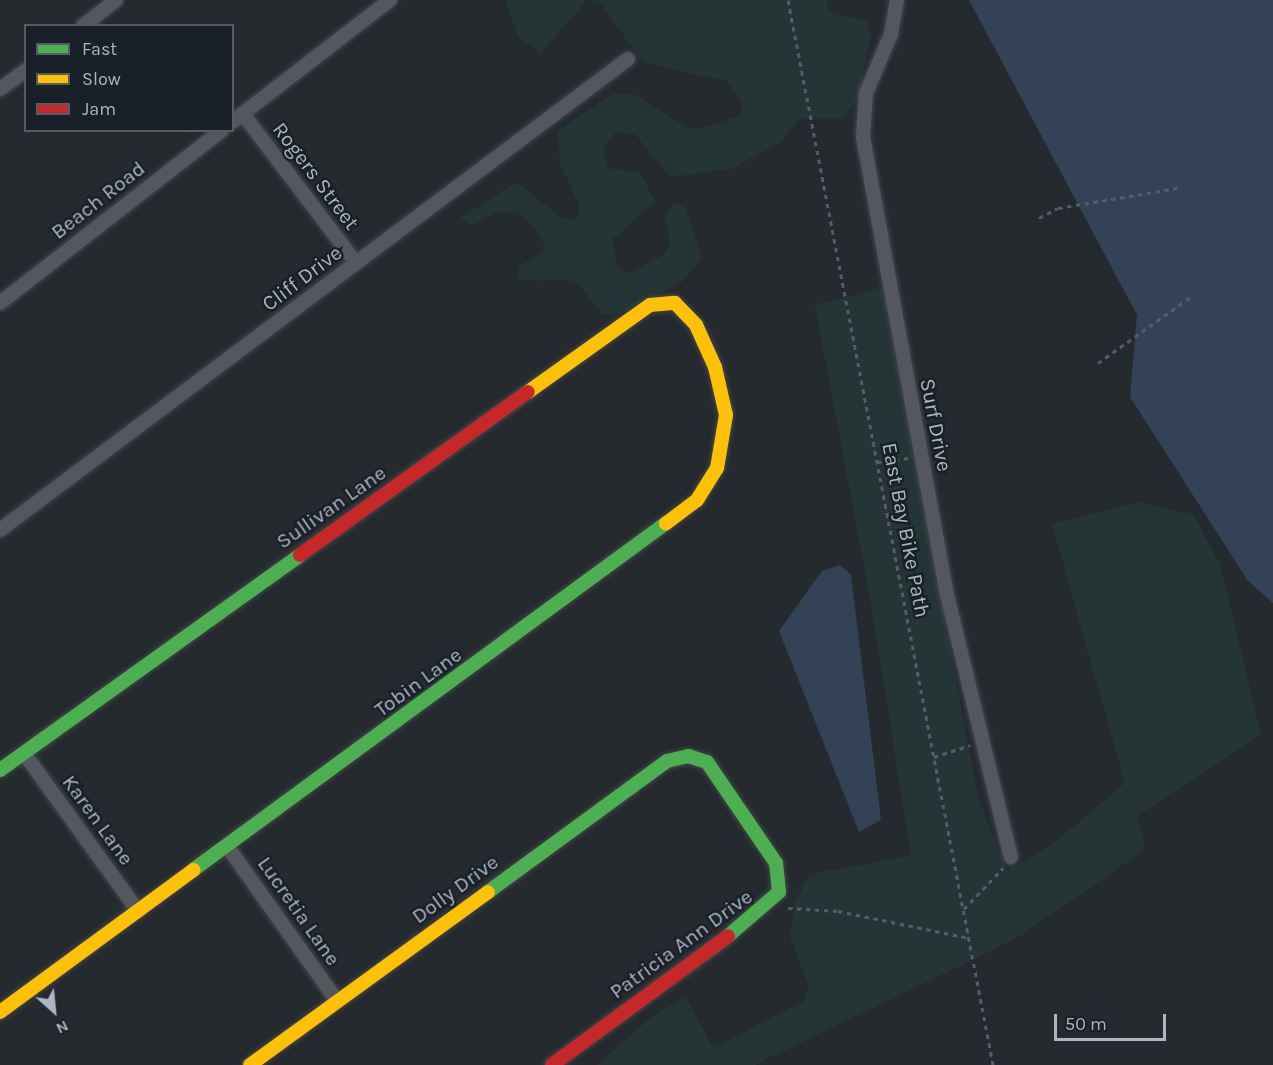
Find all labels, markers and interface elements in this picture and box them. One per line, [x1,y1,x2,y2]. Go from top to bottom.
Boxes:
legend [24,24,234,132]
text: Fast [82,38,117,60]
text: Slow [82,68,121,90]
text: Jam [82,98,116,120]
street label: Rogers Street [267,117,365,235]
street label: Beach Road [46,156,150,244]
street label: Cliff Drive [257,240,347,316]
street label: Surf Drive [915,376,957,474]
street label: East Bay Bike Path [877,441,935,619]
street label: Sullivan Lane [271,460,391,554]
street label: Tobin Lane [370,642,466,722]
street label: Karen Lane [57,770,139,870]
street label: Dolly Drive [407,849,503,929]
street label: Lucretia Lane [252,852,346,970]
street label: Patricia Ann Drive [605,884,757,1004]
north arrow [24,981,84,1041]
scale bar [1057,1002,1170,1040]
text: 50 m [1065,1013,1107,1035]
text: N [53,1016,72,1039]

